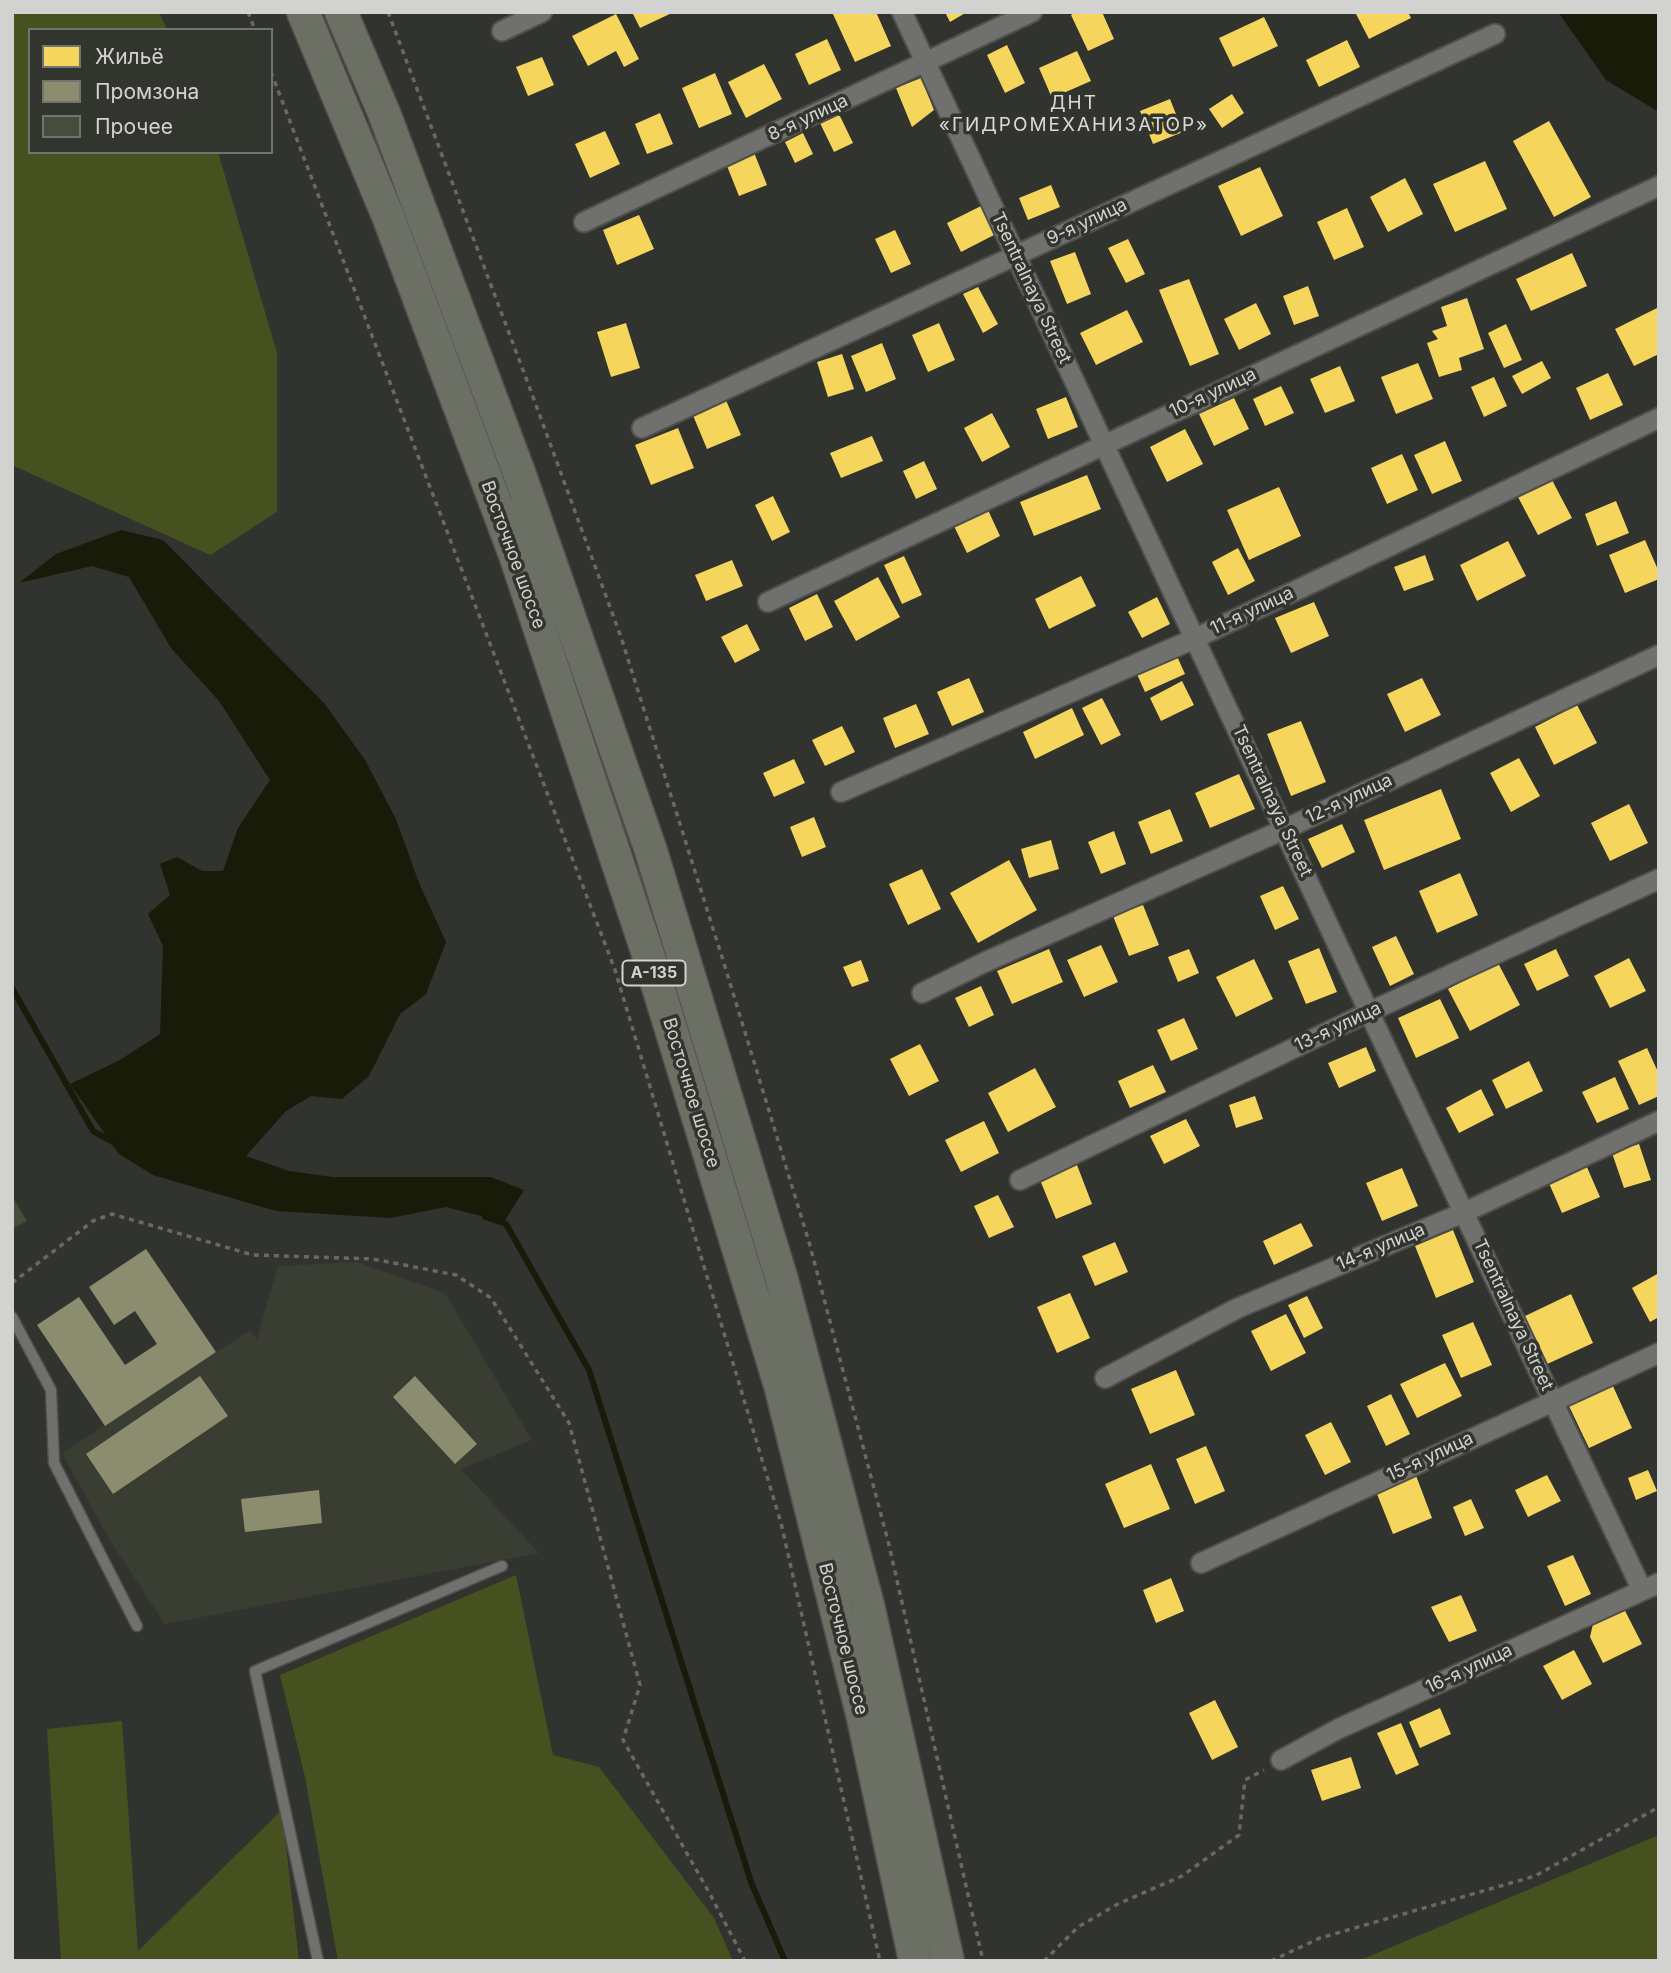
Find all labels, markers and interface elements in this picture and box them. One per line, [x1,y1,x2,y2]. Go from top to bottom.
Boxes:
legend [28,28,273,154]
text: Жильё [95,44,164,69]
text: Промзона [95,79,199,104]
street label: 8-я улица [765,90,851,146]
district label: ДНТ «ГИДРОМЕХАНИЗАТОР» [941,92,1207,136]
text: Прочее [95,114,173,139]
street label: 9-я улица [1044,194,1130,250]
street label: Tsentralnaya Street [986,209,1076,367]
street label: 10-я улица [1166,364,1260,422]
street label: Восточное шоссе [476,478,550,632]
street label: 11-я улица [1207,582,1297,640]
street label: Tsentralnaya Street [1227,722,1317,880]
street label: 12-я улица [1302,770,1396,828]
road number: А-135 [622,960,686,986]
street label: 13-я улица [1291,998,1385,1056]
street label: Восточное шоссе [658,1015,724,1171]
street label: 14-я улица [1334,1219,1428,1275]
street label: Tsentralnaya Street [1468,1236,1558,1394]
street label: 15-я улица [1383,1428,1477,1486]
street label: Восточное шоссе [814,1561,872,1717]
street label: 16-я улица [1422,1640,1516,1698]

